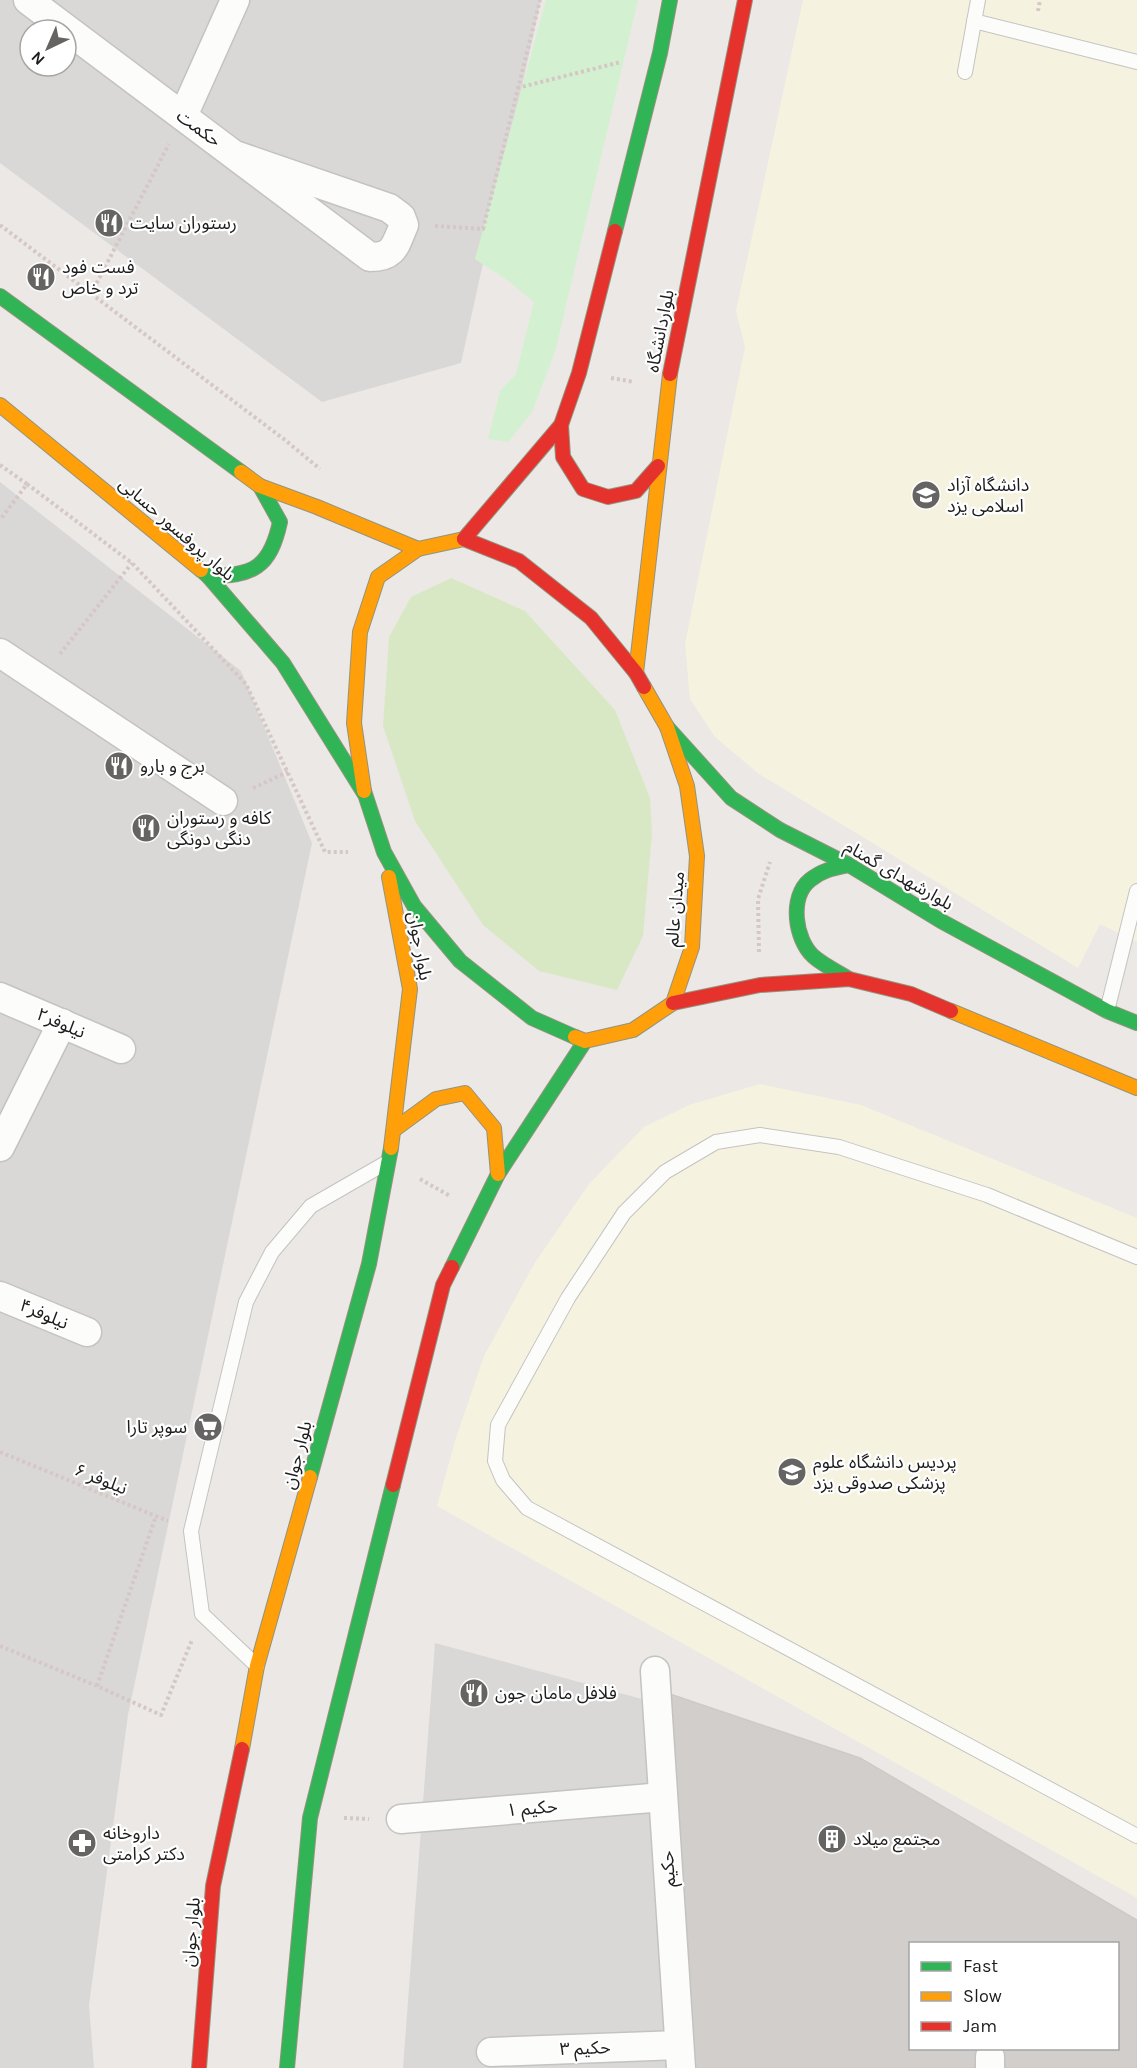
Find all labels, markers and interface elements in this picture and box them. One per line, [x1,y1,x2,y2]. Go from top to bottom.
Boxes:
north arrow [18,18,78,78]
text: N [27,48,49,69]
street label: حکمت [172,104,226,152]
restaurant icon: رستوران سایت [93,207,125,239]
place label: رستوران سایت [130,212,237,234]
place label: فست فود ترد و خاص [62,256,139,299]
restaurant icon: فست فود ترد و خاص [25,261,57,293]
street label: بلواردانشگاه [641,288,679,374]
street label: بلوار پروفسور حسابی [114,473,239,585]
place label: دانشگاه آزاد اسلامی یزد [947,474,1029,517]
school or university icon: دانشگاه آزاد اسلامی یزد [910,479,942,511]
restaurant icon: برج و بارو [103,750,135,782]
place label: برج و بارو [140,755,205,779]
place label: کافه و رستوران دنگی دونگی [167,807,272,850]
restaurant icon: کافه و رستوران دنگی دونگی [130,812,162,844]
street label: بلوارشهدای گمنام [839,835,957,918]
street label: میدان عالم [661,870,691,948]
street label: بلوار جوان [403,910,437,982]
street label: نیلوفر۲ [33,1003,89,1043]
street label: نیلوفر۴ [16,1294,72,1334]
supermarket icon: سوپر تارا [192,1411,224,1443]
place label: سوپر تارا [127,1416,187,1438]
street label: بلوار جوان [277,1419,317,1491]
place label: پردیس دانشگاه علوم پزشکی صدوقی یزد [813,1451,957,1494]
school or university icon: پردیس دانشگاه علوم پزشکی صدوقی یزد [776,1456,808,1488]
street label: نیلوفر ۶ [71,1458,131,1500]
restaurant icon: فلافل مامان جون [458,1677,490,1709]
place label: فلافل مامان جون [495,1682,617,1704]
street label: حکیم ۱ [506,1795,559,1823]
place label: داروخانه دکتر کرامتی [103,1822,185,1865]
building icon: مجتمع میلاد [816,1823,848,1855]
pharmacy icon: داروخانه دکتر کرامتی [66,1827,98,1859]
place label: مجتمع میلاد [853,1828,940,1853]
street label: حکیم [656,1850,682,1888]
street label: بلوار جوان [177,1896,205,1968]
legend [909,1942,1119,2050]
text: Fast [963,1955,998,1977]
text: Slow [963,1985,1002,2007]
text: Jam [963,2015,997,2037]
street label: حکیم ۳ [559,2036,611,2062]

